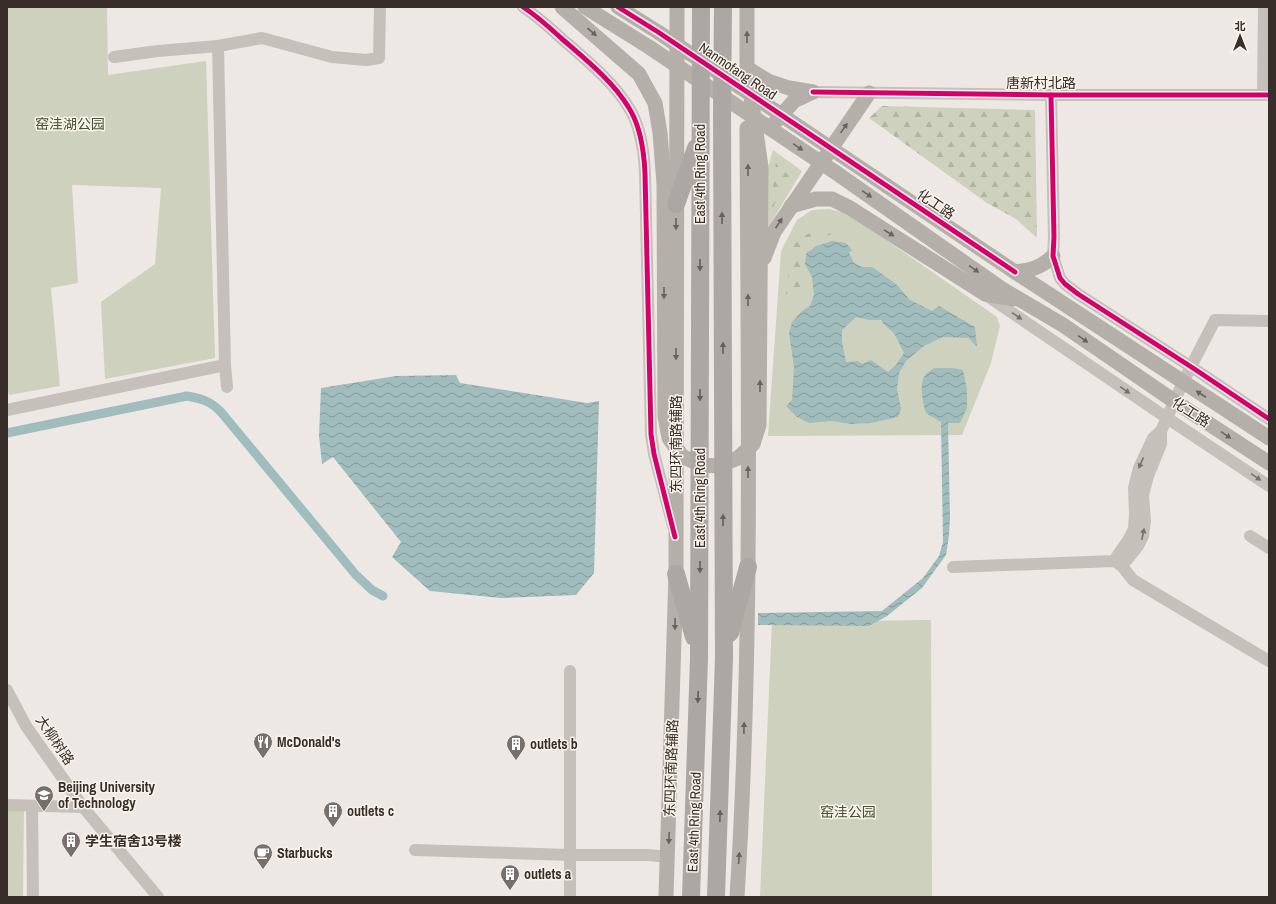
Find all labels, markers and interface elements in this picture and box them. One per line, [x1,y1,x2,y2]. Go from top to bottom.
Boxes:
north arrow [1220,16,1260,56]
text: 北 [1235,19,1246,33]
one-way arrow [586,28,597,37]
one-way arrow [744,30,750,43]
street label: Nanmofang Road [696,38,780,104]
street label: 唐新村北路 [1006,74,1076,92]
park label: 窑洼湖公园 [35,115,105,133]
one-way arrow [840,122,848,133]
street label: East 4th Ring Road [691,124,709,224]
one-way arrow [792,143,803,150]
one-way arrow [745,163,751,176]
street label: 化工路 [914,185,958,223]
one-way arrow [862,190,872,198]
one-way arrow [719,211,725,224]
one-way arrow [673,218,679,231]
one-way arrow [775,218,783,228]
one-way arrow [883,230,895,237]
one-way arrow [697,259,703,272]
one-way arrow [968,265,979,273]
one-way arrow [661,287,667,300]
one-way arrow [745,293,751,306]
one-way arrow [1012,312,1022,320]
one-way arrow [1078,335,1088,343]
one-way arrow [720,341,726,354]
one-way arrow [673,348,679,361]
one-way arrow [757,379,763,392]
one-way arrow [1119,386,1130,394]
one-way arrow [697,389,703,402]
one-way arrow [1196,390,1206,398]
street label: 化工路 [1168,393,1214,431]
street label: 东四环南路辅路 [667,395,685,493]
one-way arrow [1220,431,1232,438]
street label: East 4th Ring Road [691,448,709,548]
one-way arrow [1138,457,1144,469]
one-way arrow [745,465,751,478]
one-way arrow [1250,474,1262,481]
one-way arrow [720,514,727,526]
one-way arrow [1140,528,1146,540]
one-way arrow [697,561,703,574]
one-way arrow [672,618,678,631]
one-way arrow [695,691,702,703]
street label: 大柳树路 [32,712,78,768]
street label: 东四环南路辅路 [660,719,682,817]
one-way arrow [741,721,747,734]
restaurant icon: McDonald's [252,731,274,759]
place label: McDonald's [277,733,341,751]
building icon: outlets b [505,733,527,761]
place label: outlets b [530,735,578,753]
street label: East 4th Ring Road [683,772,705,872]
place label: Beijing University of Technology [58,778,156,812]
school or university icon: Beijing University of Technology [33,784,55,812]
building icon: outlets c [322,800,344,828]
place label: outlets c [347,802,394,820]
park label: 窑洼公园 [820,803,876,821]
one-way arrow [716,810,723,822]
building icon: 学生宿舍13号楼 [60,830,82,858]
place label: 学生宿舍13号楼 [85,832,182,850]
one-way arrow [666,832,672,845]
cafe icon: Starbucks [252,842,274,870]
place label: Starbucks [277,844,333,862]
one-way arrow [736,852,743,864]
building icon: outlets a [499,863,521,891]
place label: outlets a [524,865,572,883]

